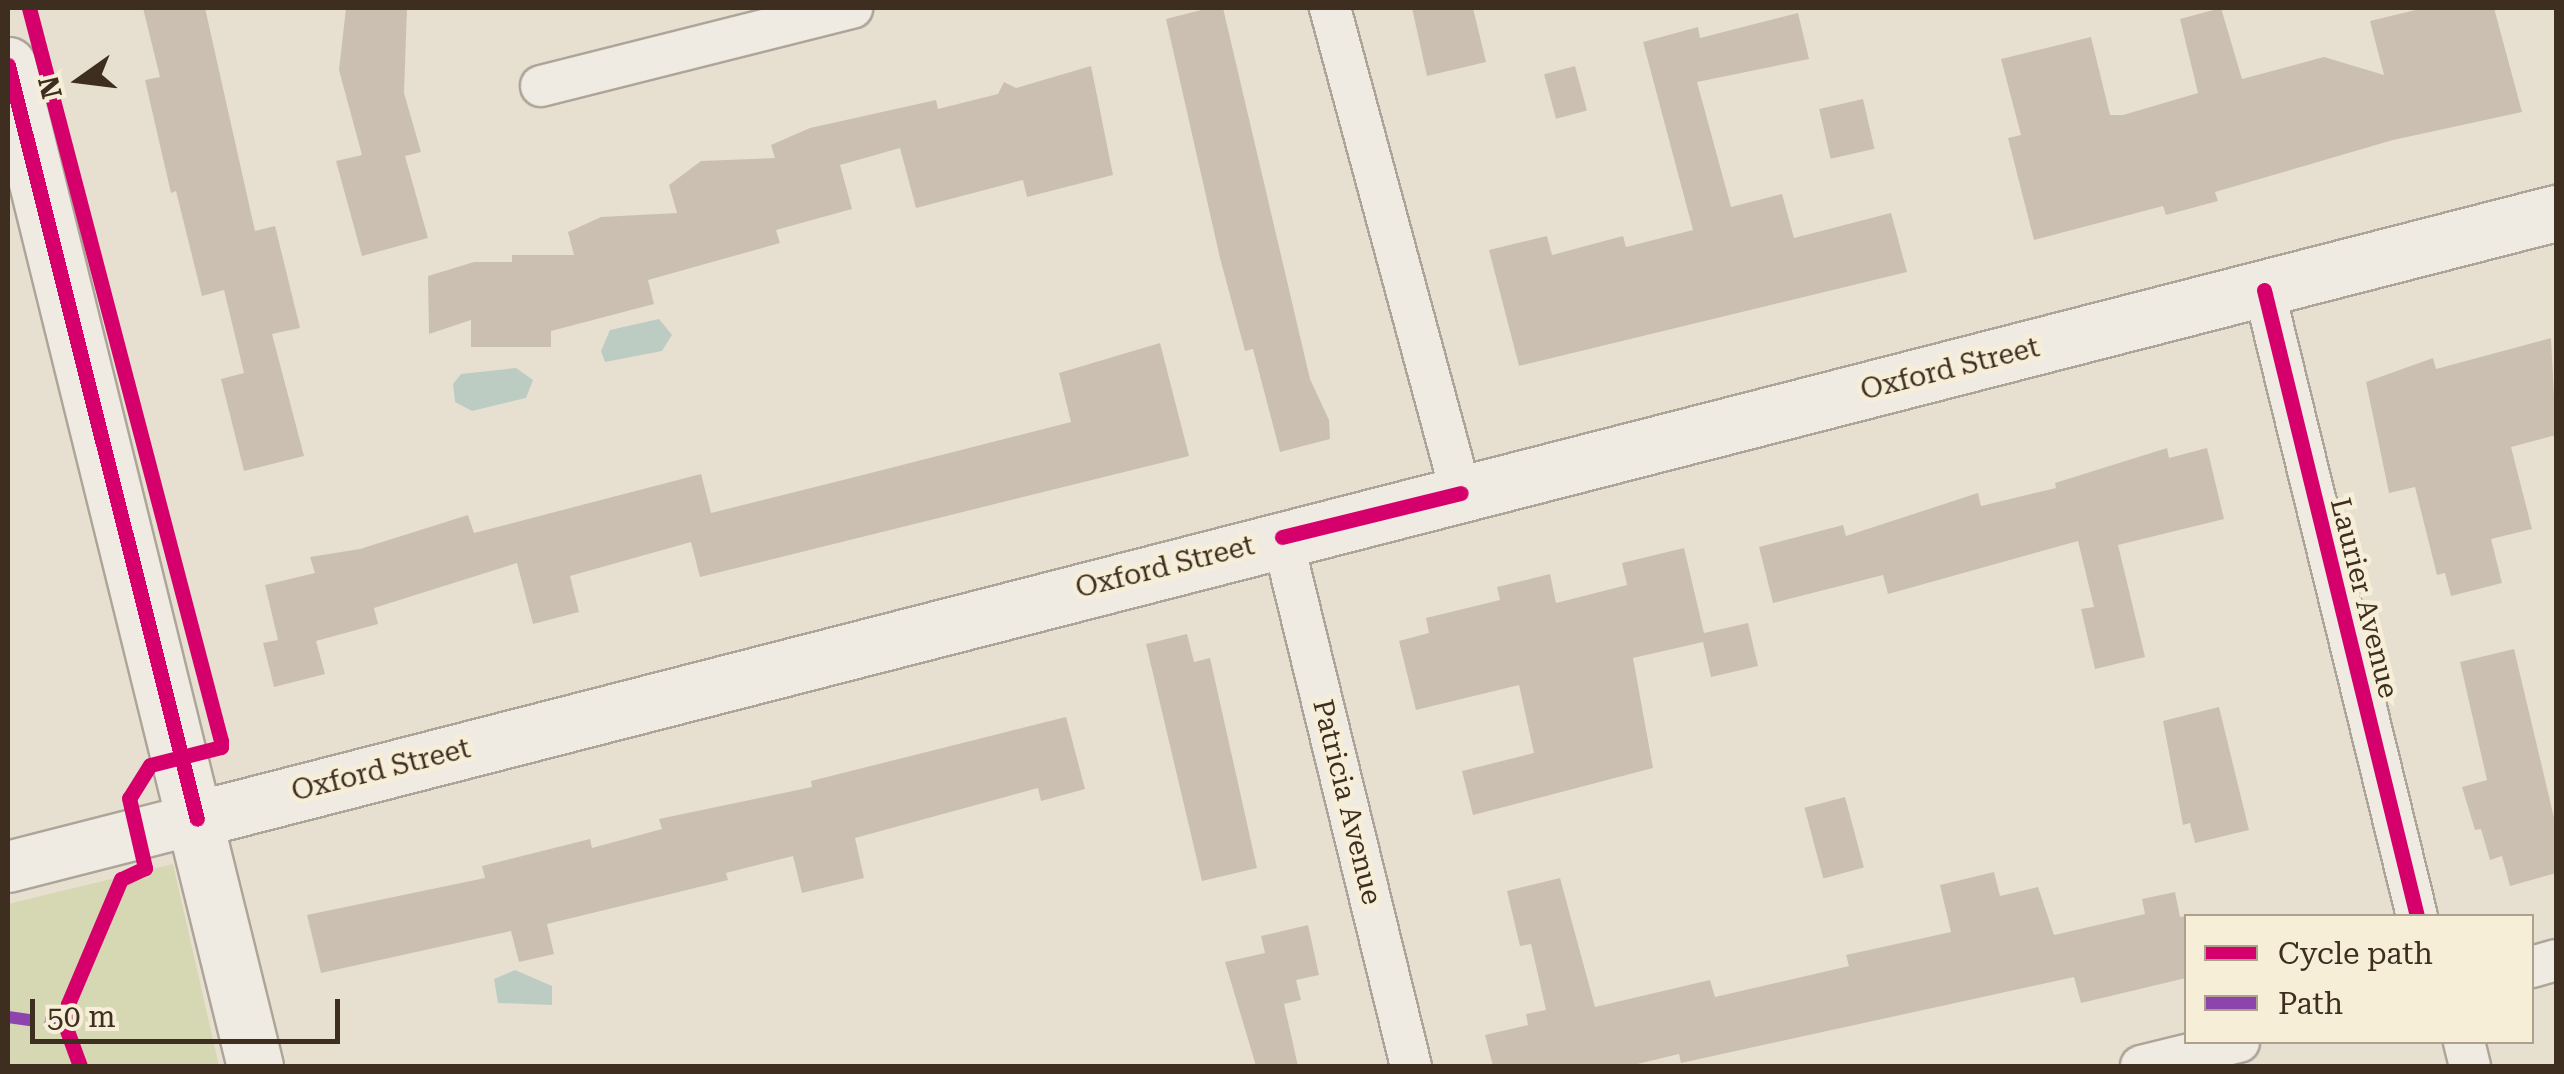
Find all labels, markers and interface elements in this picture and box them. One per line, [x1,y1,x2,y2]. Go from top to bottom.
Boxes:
north arrow [30,30,130,130]
text: N [32,73,69,102]
street label: Oxford Street [1857,331,2043,407]
street label: Laurier Avenue [2323,495,2405,701]
street label: Oxford Street [1072,529,1258,605]
street label: Patricia Avenue [1305,696,1389,908]
street label: Oxford Street [288,732,474,808]
legend [2184,914,2534,1044]
text: Cycle path [2278,936,2433,971]
scale bar [35,979,345,1041]
text: Path [2278,986,2343,1021]
text: 50 m [47,999,116,1034]

